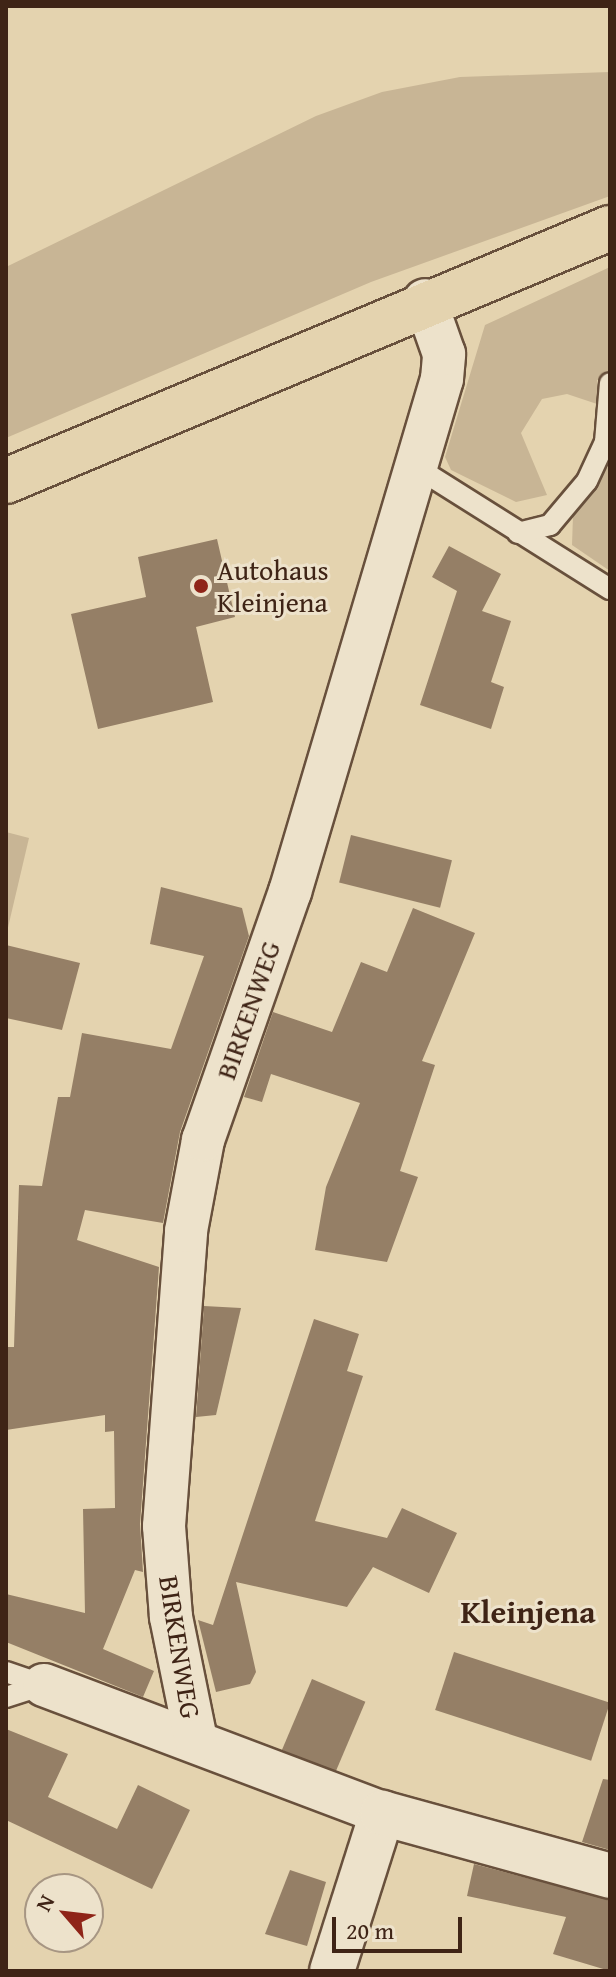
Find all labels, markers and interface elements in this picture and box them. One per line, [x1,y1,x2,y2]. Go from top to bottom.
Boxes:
place label: Autohaus Kleinjena [217,553,329,619]
marker: Autohaus Kleinjena [192,577,210,595]
street label: BIRKENWEG [209,936,287,1084]
street label: BIRKENWEG [152,1573,208,1721]
district label: Kleinjena [460,1593,596,1631]
north arrow [24,1873,104,1953]
text: N [27,1889,62,1917]
scale bar [336,1901,466,1951]
text: 20 m [346,1913,394,1948]

